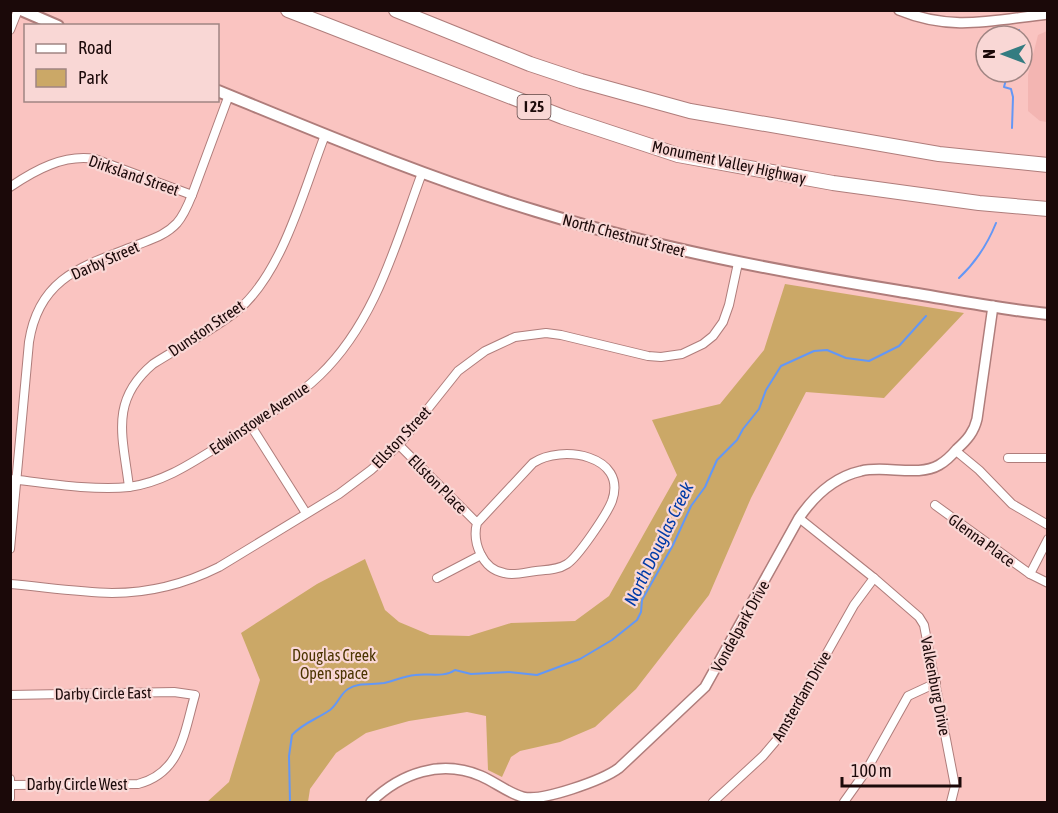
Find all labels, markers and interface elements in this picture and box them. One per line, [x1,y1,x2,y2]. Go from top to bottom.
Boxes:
legend [24,24,219,102]
north arrow [974,24,1034,84]
text: Road [78,37,112,58]
text: N [980,49,998,59]
text: Park [78,67,108,88]
road number: I 25 [518,95,550,119]
street label: Monument Valley Highway [650,137,808,188]
street label: Dirksland Street [86,151,182,199]
street label: North Chestnut Street [561,210,688,260]
street label: Darby Street [68,237,143,284]
street label: Dunston Street [165,296,247,360]
street label: Edwinstowe Avenue [206,378,312,458]
street label: Ellston Street [368,402,434,472]
street label: Ellston Place [405,451,471,517]
water label: North Douglas Creek [620,478,698,609]
street label: Glenna Place [945,510,1019,570]
street label: Vondelpark Drive [707,577,773,675]
street label: Valkenburg Drive [917,635,954,737]
park label: Douglas Creek Open space [292,646,376,683]
street label: Amsterdam Drive [768,648,834,744]
street label: Darby Circle East [54,683,152,704]
scale bar [842,750,960,788]
text: 100 m [851,760,892,781]
street label: Darby Circle West [26,775,128,794]

